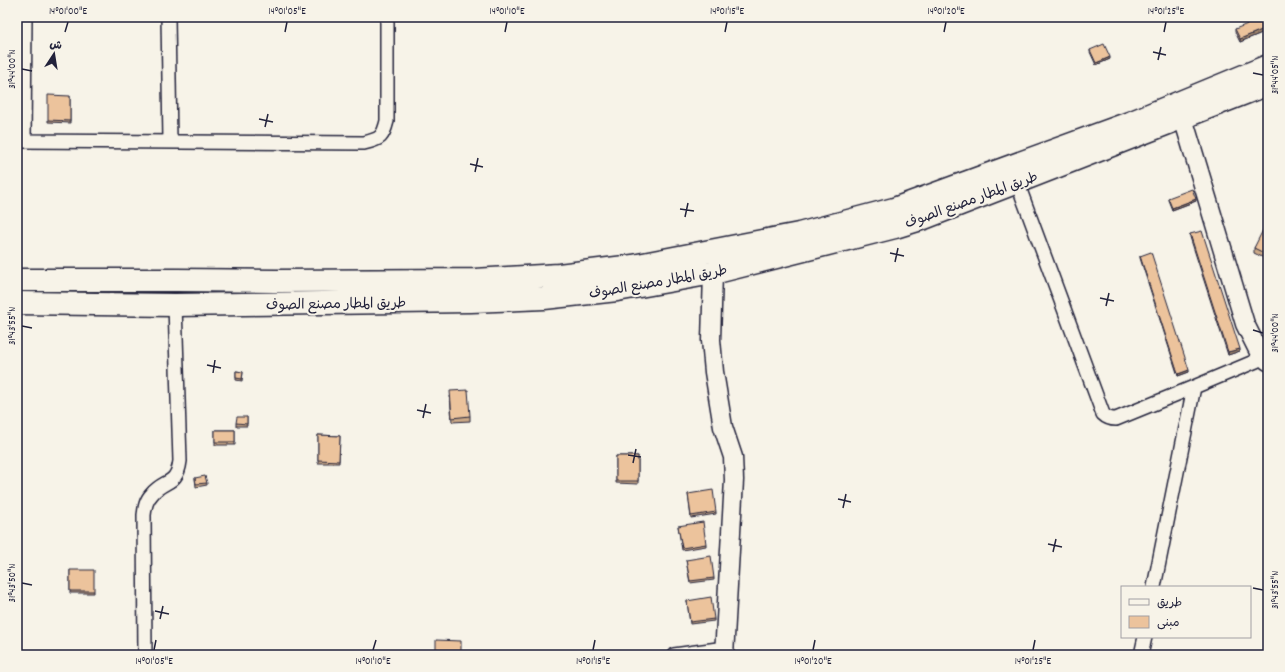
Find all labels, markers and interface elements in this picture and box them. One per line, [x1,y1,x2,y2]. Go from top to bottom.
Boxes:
text: 14°01'00"E [49,5,88,19]
text: 14°01'05"E [268,5,306,19]
text: 14°01'10"E [490,5,525,19]
text: 14°01'15"E [710,5,744,19]
text: 14°01'20"E [927,5,965,19]
text: 14°01'25"E [1148,5,1185,19]
north arrow [34,34,74,74]
text: ش [48,37,63,55]
text: 31°44'00"N [6,49,20,89]
text: 31°44'05"N [1269,56,1283,94]
street label: طريق المطار مصنع الصوف [902,168,1041,234]
street label: طريق المطار مصنع الصوف [588,261,729,305]
street label: طريق المطار مصنع الصوف [266,294,406,316]
text: 31°43'55"N [6,307,20,345]
text: 31°44'00"N [1269,313,1283,353]
text: 31°43'50"N [6,563,20,602]
text: 31°43'55"N [1269,571,1283,609]
legend [1121,586,1251,638]
text: طريق [1157,595,1182,612]
text: مبنى [1157,615,1180,632]
text: 14°01'05"E [135,655,173,669]
text: 14°01'10"E [356,655,391,669]
text: 14°01'15"E [576,655,610,669]
text: 14°01'20"E [794,655,832,669]
text: 14°01'25"E [1015,655,1052,669]

